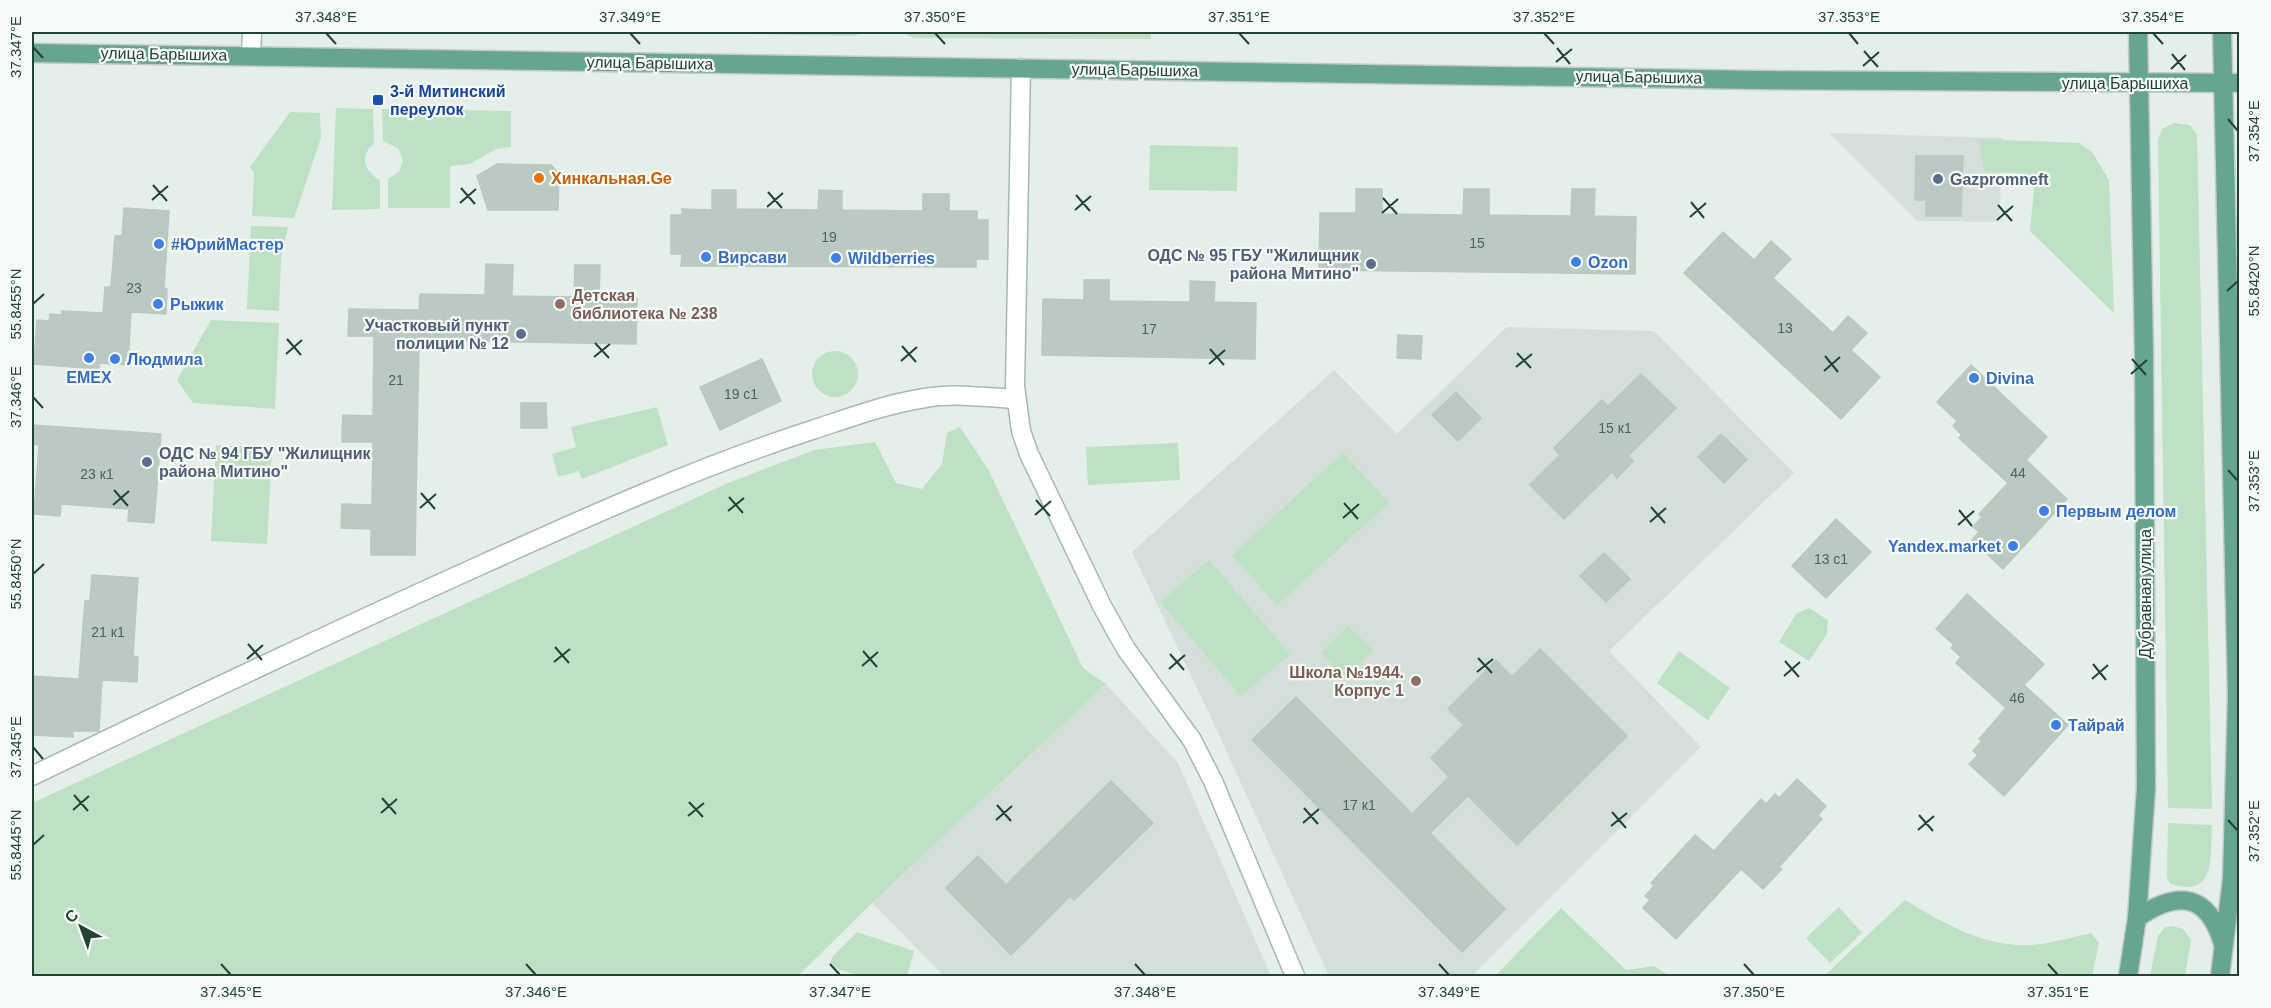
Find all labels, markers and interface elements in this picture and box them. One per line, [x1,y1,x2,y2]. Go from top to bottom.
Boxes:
text: 37.348°E [295,8,357,25]
text: 37.349°E [599,8,661,25]
text: 37.350°E [904,8,966,25]
text: 37.351°E [1208,8,1270,25]
text: 37.352°E [1513,8,1575,25]
text: 37.353°E [1818,8,1880,25]
text: 37.354°E [2122,8,2184,25]
text: 37.347°E [7,16,24,78]
street label: улица Барышиха [101,44,228,64]
street label: улица Барышиха [587,53,714,73]
street label: улица Барышиха [1072,60,1199,80]
street label: улица Барышиха [1576,67,1703,87]
street label: улица Барышиха [2062,75,2188,92]
place label: 3-й Митинский переулок [390,83,506,118]
marker: 3-й Митинский переулок [371,93,385,107]
text: 37.354°E [2245,100,2262,162]
place label: Хинкальная.Ge [551,170,672,187]
marker: Хинкальная.Ge [532,171,546,185]
place label: Gazpromneft [1950,171,2049,188]
marker: Gazpromneft [1931,172,1945,186]
house number: 19 [821,229,837,245]
house number: 15 [1469,235,1485,251]
place label: #ЮрийМастер [171,236,284,253]
marker: #ЮрийМастер [152,237,166,251]
text: 55.8420°N [2245,245,2262,317]
place label: ОДС № 95 ГБУ "Жилищник района Митино" [1147,247,1360,282]
place label: Вирсави [718,249,787,266]
marker: Вирсави [699,250,713,264]
place label: Wildberries [848,250,935,267]
marker: Wildberries [829,251,843,265]
place label: Ozon [1588,254,1628,271]
marker: Ozon [1569,255,1583,269]
marker: ОДС № 95 ГБУ "Жилищник района Митино" [1364,257,1378,271]
text: 55.8455°N [7,268,24,340]
house number: 23 [126,280,142,296]
place label: Детская библиотека № 238 [572,287,718,322]
place label: Рыжик [170,296,225,313]
marker: Рыжик [151,297,165,311]
marker: Детская библиотека № 238 [553,297,567,311]
place label: Участковый пункт полиции № 12 [365,317,509,352]
house number: 13 [1777,320,1793,336]
house number: 17 [1141,321,1157,337]
marker: Участковый пункт полиции № 12 [514,327,528,341]
marker: EMEX [82,351,96,365]
place label: Людмила [127,351,203,368]
marker: Людмила [108,352,122,366]
text: 37.346°E [7,366,24,428]
place label: EMEX [66,369,112,386]
place label: Divina [1986,370,2034,387]
marker: Divina [1967,371,1981,385]
house number: 21 [388,372,404,388]
house number: 19 с1 [724,386,758,402]
house number: 15 к1 [1598,420,1632,436]
place label: ОДС № 94 ГБУ "Жилищник района Митино" [159,445,372,480]
text: 37.353°E [2245,450,2262,512]
marker: ОДС № 94 ГБУ "Жилищник района Митино" [140,455,154,469]
house number: 44 [2010,465,2026,481]
house number: 23 к1 [80,466,114,482]
place label: Первым делом [2056,503,2176,520]
marker: Первым делом [2037,504,2051,518]
street label: Дубравная улица [2137,529,2154,659]
text: 55.8450°N [7,538,24,610]
place label: Yandex.market [1888,538,2002,555]
marker: Yandex.market [2006,539,2020,553]
house number: 13 с1 [1814,551,1848,567]
house number: 21 к1 [91,624,125,640]
place label: Школа №1944. Корпус 1 [1289,664,1404,699]
marker: Школа №1944. Корпус 1 [1409,674,1423,688]
house number: 46 [2009,690,2025,706]
text: 37.345°E [7,716,24,778]
place label: Тайрай [2068,717,2125,734]
marker: Тайрай [2049,718,2063,732]
house number: 17 к1 [1342,797,1376,813]
text: 37.352°E [2245,800,2262,862]
text: 55.8445°N [7,809,24,881]
north arrow [51,897,111,957]
text: С [62,906,82,926]
text: 37.345°E [200,983,262,1000]
text: 37.346°E [505,983,567,1000]
text: 37.347°E [809,983,871,1000]
text: 37.348°E [1114,983,1176,1000]
text: 37.349°E [1418,983,1480,1000]
text: 37.350°E [1723,983,1785,1000]
text: 37.351°E [2027,983,2089,1000]

